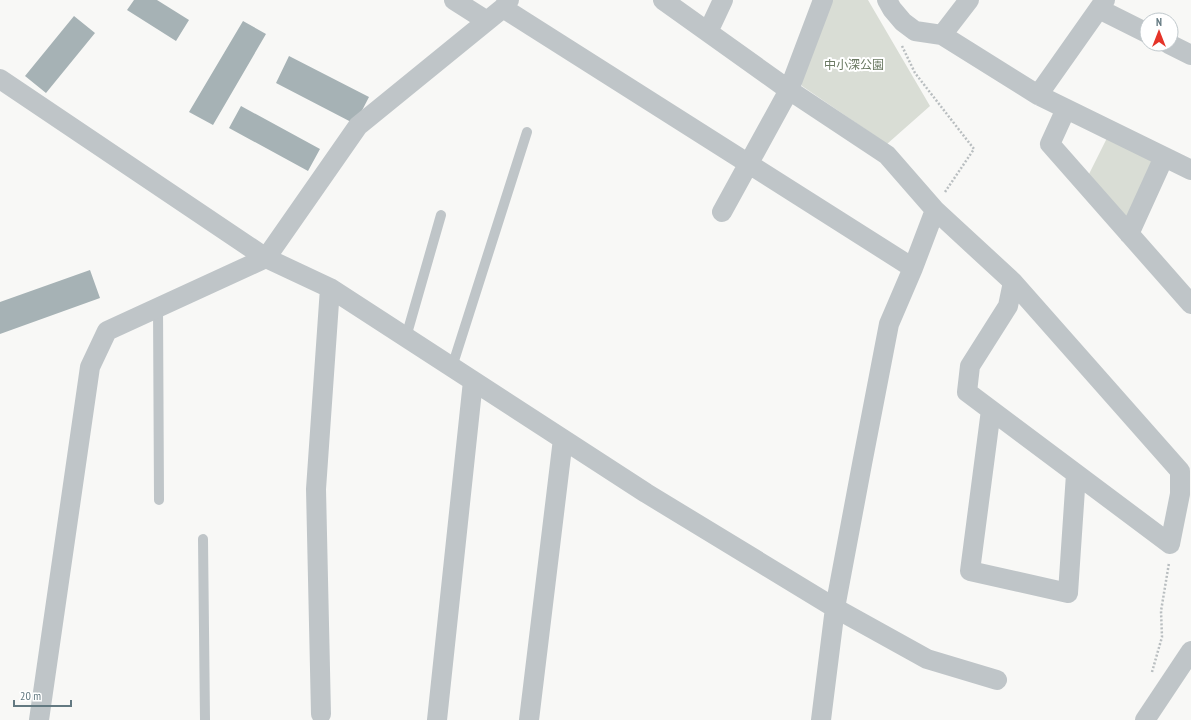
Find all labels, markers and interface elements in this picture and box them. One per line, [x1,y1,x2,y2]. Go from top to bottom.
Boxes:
north arrow [1139,12,1179,52]
text: N [1156,15,1162,29]
park label: 中小深公園 [824,57,884,72]
scale bar [14,682,71,708]
text: 20 m [20,688,41,703]

